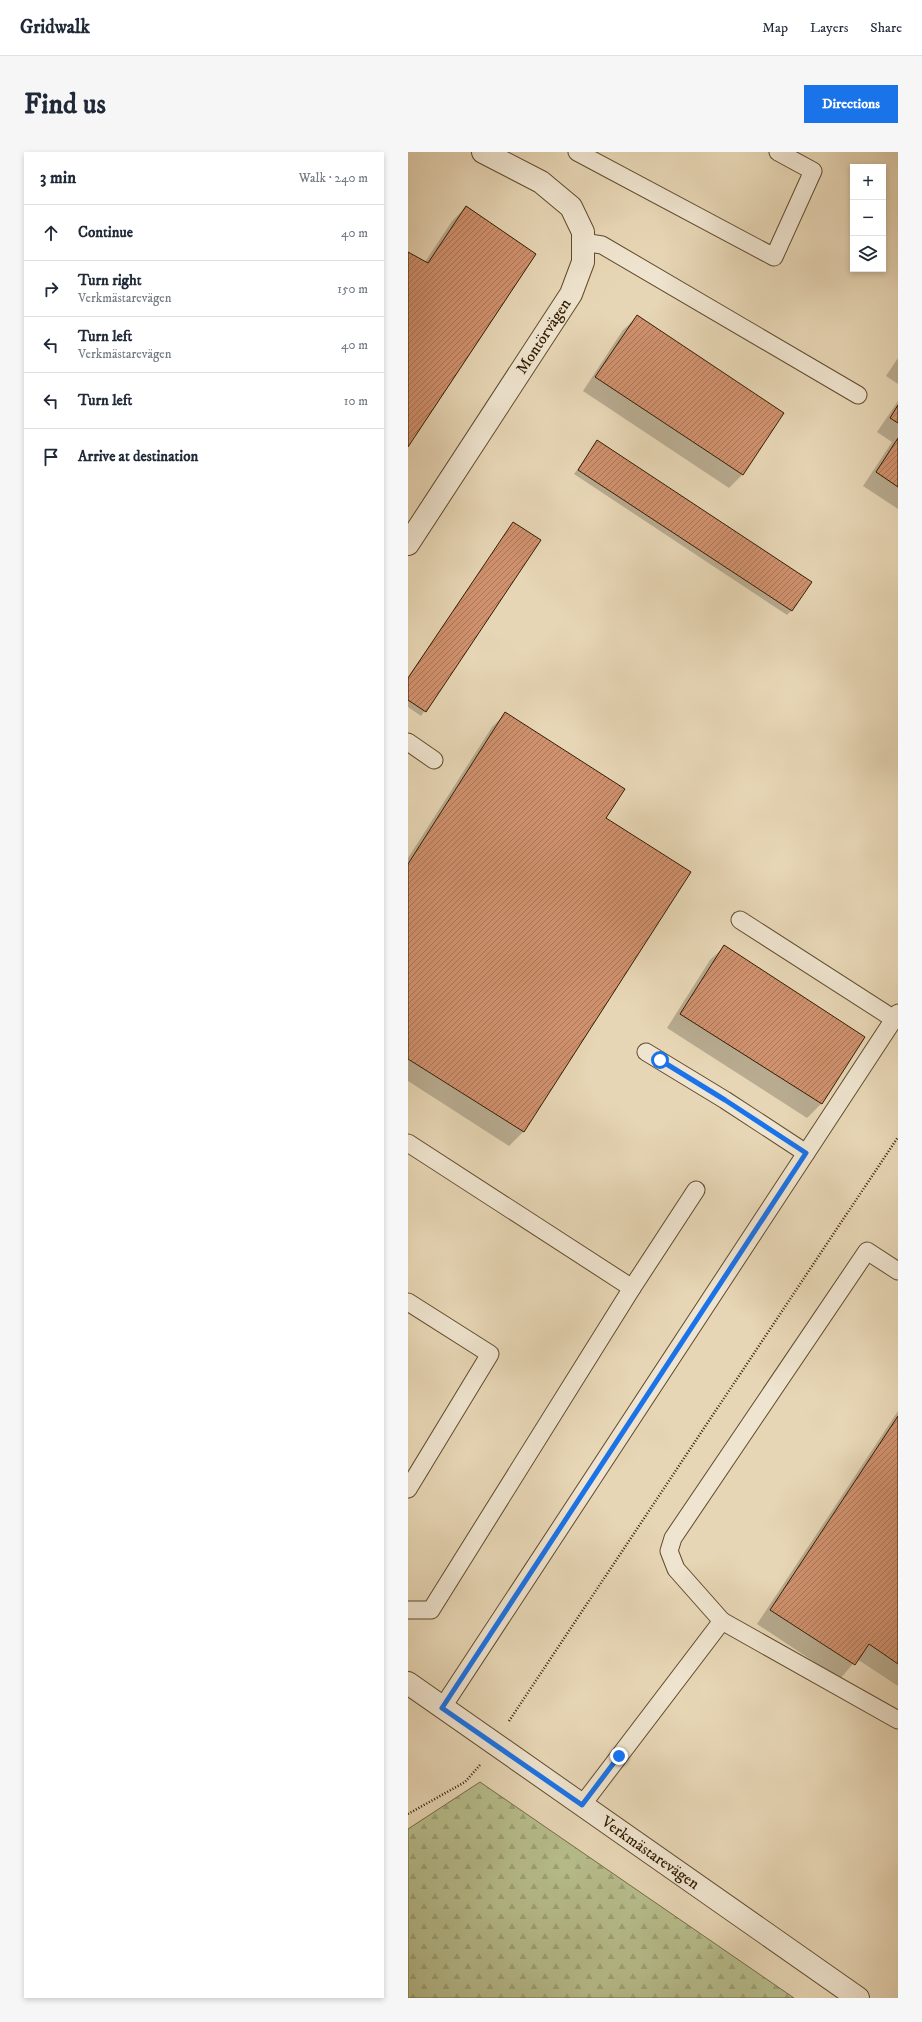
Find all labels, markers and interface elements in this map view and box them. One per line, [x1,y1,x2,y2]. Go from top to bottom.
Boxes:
text: Gridwalk [20,16,90,39]
text: Map [762,19,788,37]
text: Layers [810,19,848,37]
text: Share [870,19,902,37]
button: Directions [804,85,898,123]
text: Find us [24,87,106,122]
map controls [850,164,886,272]
button: + [850,164,886,200]
text: 3 min [40,167,76,189]
text: Walk · 240 m [299,170,368,186]
button: − [850,200,886,236]
icon: ahead [40,222,62,244]
text: Continue [78,223,133,242]
text: 40 m [341,225,368,241]
button: layers [850,236,886,272]
text: Turn right [78,271,141,290]
icon: right [40,278,62,300]
text: 150 m [337,281,368,297]
text: Verkmästarevägen [78,290,171,306]
street label: Montörvägen [512,294,576,378]
text: Turn left [78,327,132,346]
icon: left [40,334,62,356]
text: 40 m [341,337,368,353]
text: Verkmästarevägen [78,346,171,362]
icon: left [40,390,62,412]
text: Turn left [78,391,132,410]
text: 10 m [344,393,368,409]
icon: arrive [40,446,62,468]
text: Arrive at destination [78,447,198,466]
route start [651,1051,669,1069]
route end [610,1747,628,1765]
street label: Verkmästarevägen [597,1811,704,1894]

